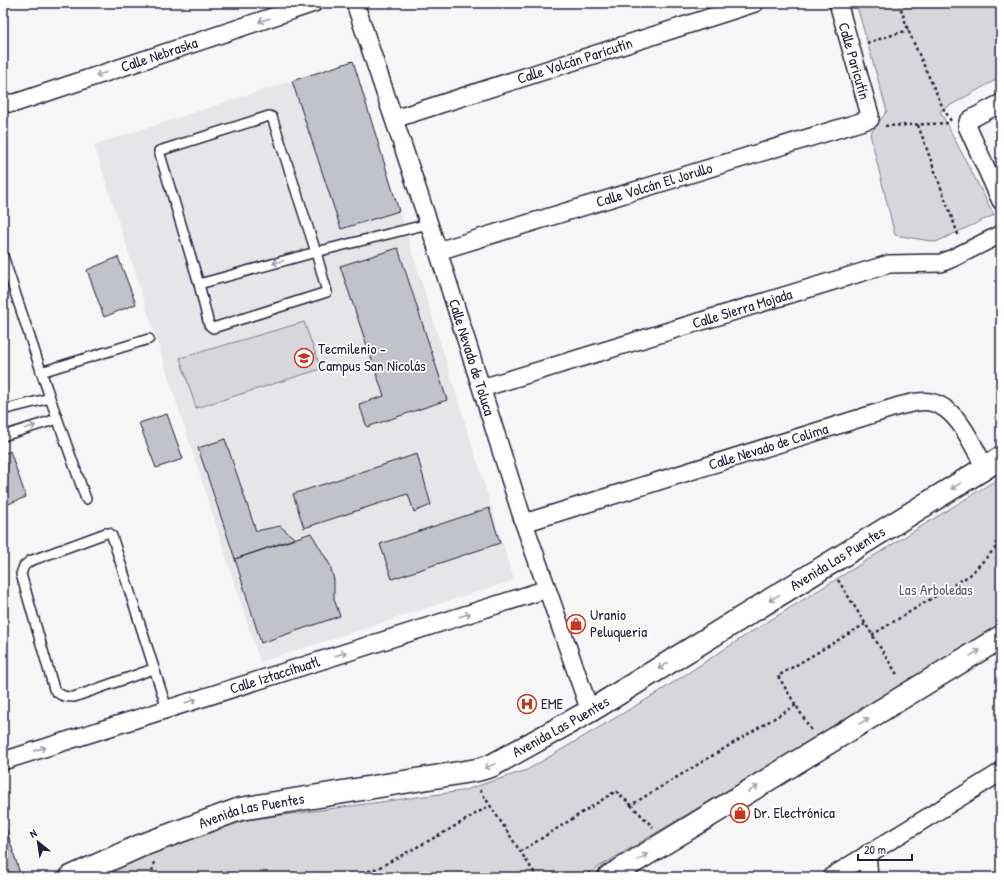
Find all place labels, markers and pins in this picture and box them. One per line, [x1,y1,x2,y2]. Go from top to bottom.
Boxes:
place label: Tecmilenio - Campus San Nicolás [318,338,426,376]
school or university icon: Tecmilenio - Campus San Nicolás [293,347,315,369]
place label: Uranio Peluqueria [590,604,647,642]
shop icon: Uranio Peluqueria [565,613,587,635]
hospital icon: EME [516,693,538,715]
place label: EME [541,693,564,714]
shop icon: Dr. Electrónica [729,802,751,824]
place label: Dr. Electrónica [754,802,835,823]

